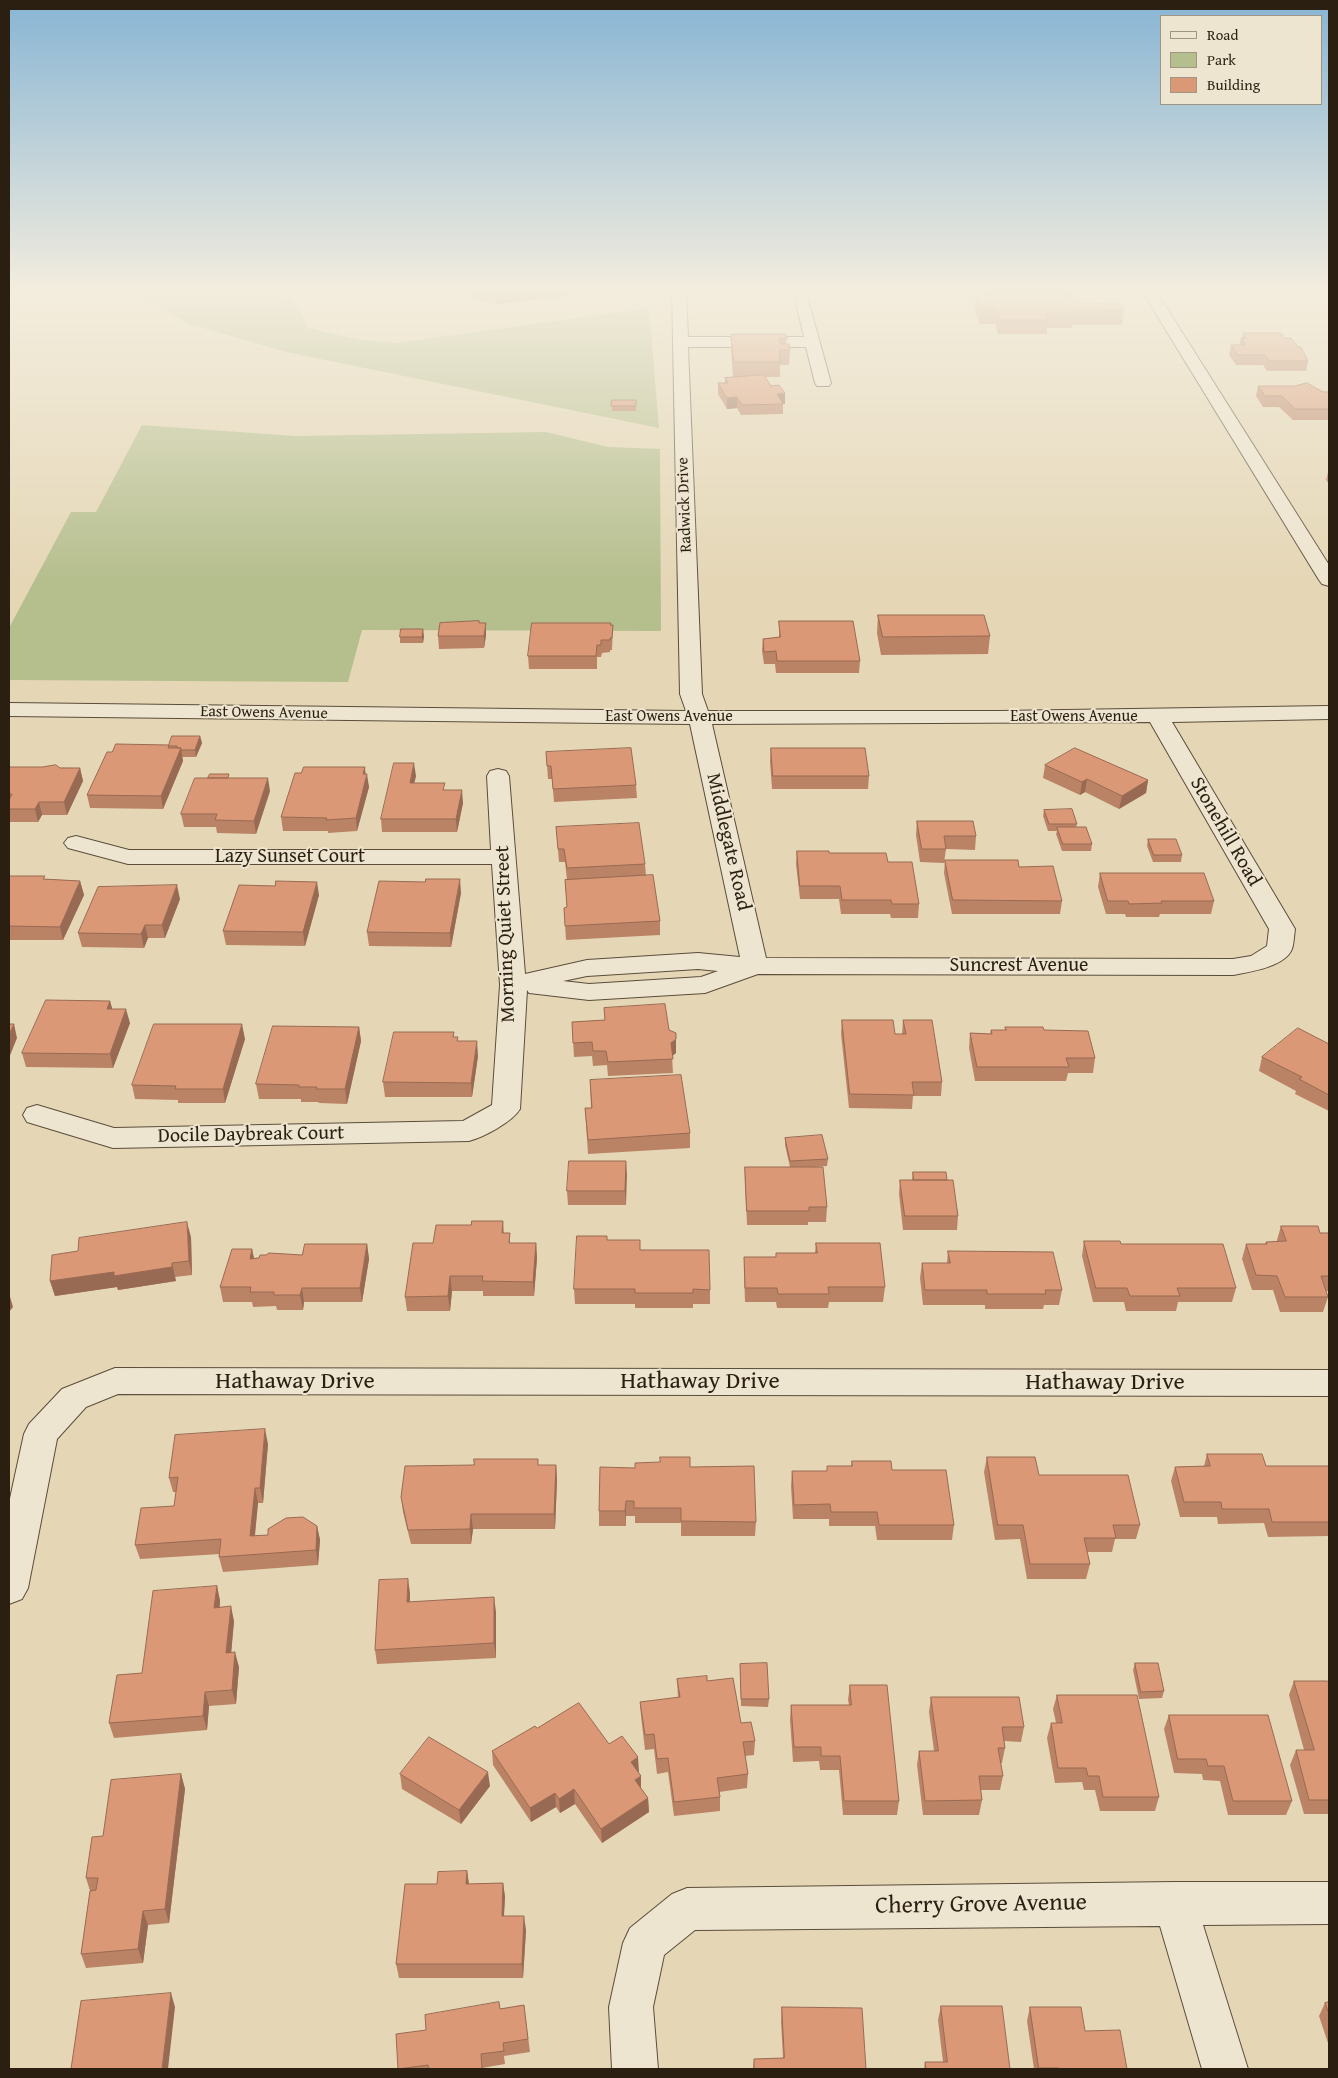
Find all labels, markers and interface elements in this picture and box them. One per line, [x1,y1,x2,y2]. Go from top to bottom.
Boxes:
legend [1160,15,1323,105]
text: Road [1207,24,1238,45]
text: Park [1207,49,1236,70]
text: Building [1207,74,1260,95]
street label: Radwick Drive [674,457,696,553]
street label: East Owens Avenue [200,702,328,724]
street label: East Owens Avenue [605,707,733,727]
street label: East Owens Avenue [1010,707,1138,727]
street label: Middlegate Road [701,771,755,913]
street label: Stonehill Road [1184,773,1266,891]
street label: Lazy Sunset Court [215,845,365,869]
street label: Morning Quiet Street [491,845,521,1023]
street label: Suncrest Avenue [950,954,1088,978]
street label: Docile Daybreak Court [157,1121,345,1149]
street label: Hathaway Drive [215,1368,375,1396]
street label: Hathaway Drive [620,1368,780,1396]
street label: Hathaway Drive [1025,1369,1185,1397]
street label: Cherry Grove Avenue [875,1889,1087,1921]

